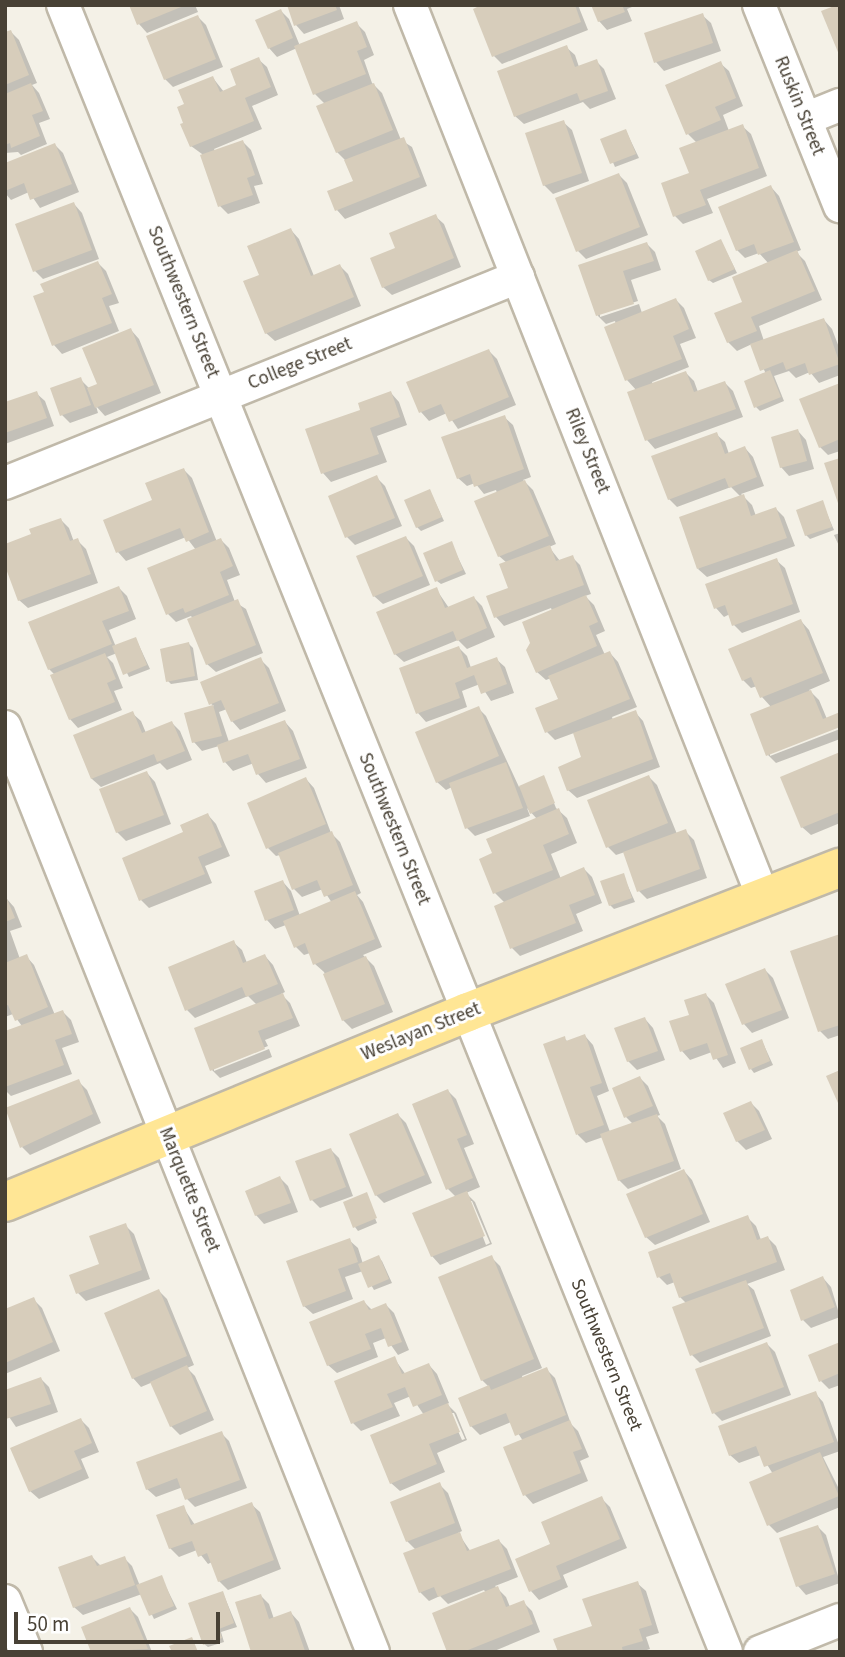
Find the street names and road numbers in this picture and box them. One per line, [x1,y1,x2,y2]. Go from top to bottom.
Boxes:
street label: Ruskin Street [769,53,829,159]
street label: Southwestern Street [142,223,224,381]
street label: College Street [245,333,355,395]
street label: Riley Street [560,405,614,497]
street label: Southwestern Street [353,750,435,908]
street label: Weslayan Street [358,998,484,1066]
street label: Marquette Street [154,1124,224,1256]
street label: Southwestern Street [565,1276,647,1434]

